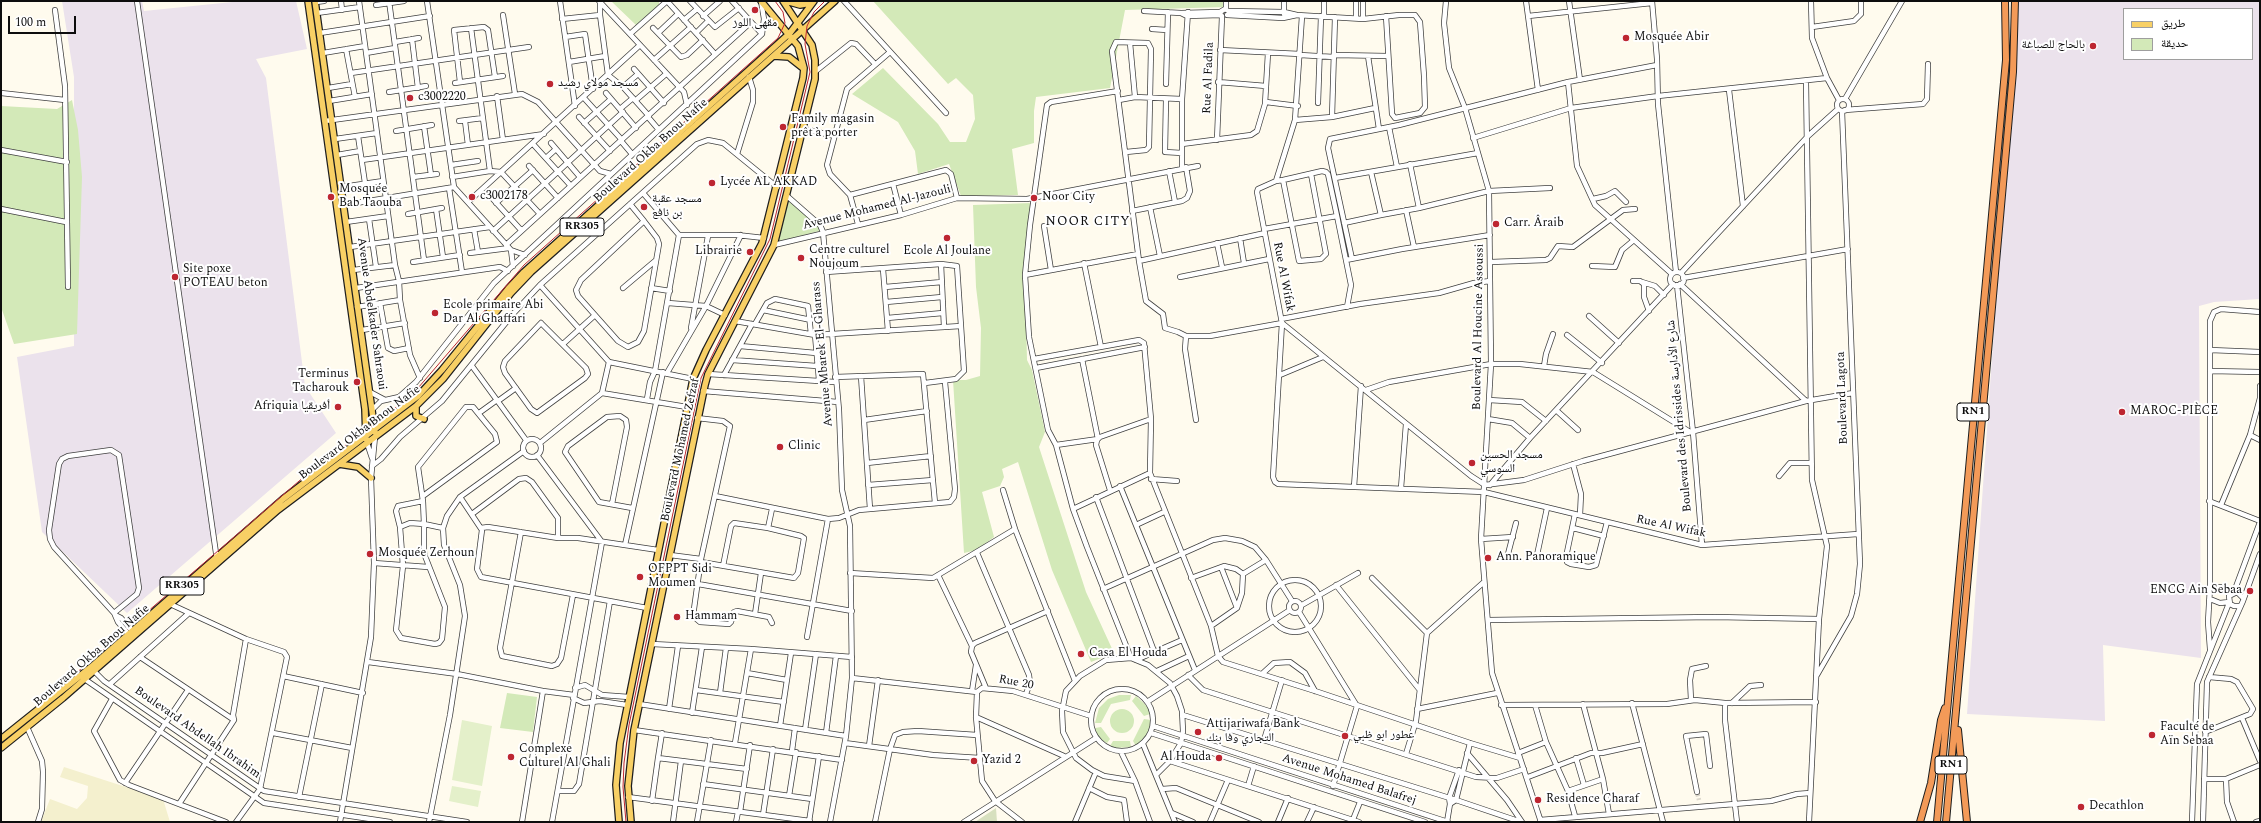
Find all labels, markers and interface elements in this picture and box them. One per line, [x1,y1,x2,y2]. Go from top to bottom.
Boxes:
marker: مقهى اللوز [750,5,760,15]
scale bar [10,8,78,34]
legend [2123,8,2253,60]
text: 100 m [15,13,46,32]
text: طريق [2161,14,2186,33]
place label: مقهى اللوز [733,17,777,31]
place label: Mosquée Abir [1634,31,1709,45]
marker: Mosquée Abir [1621,33,1631,43]
text: حديقة [2161,34,2189,53]
place label: بالحاج للصباغة [2022,39,2085,53]
marker: بالحاج للصباغة [2088,41,2098,51]
street label: Rue Al Fadila [1201,42,1217,114]
place label: مسجد مولاي رشيد [558,77,638,91]
marker: مسجد مولاي رشيد [545,79,555,89]
place label: c3002220 [418,91,466,105]
marker: c3002220 [405,93,415,103]
street label: Boulevard Okba Bnou Nafie [591,96,711,206]
place label: Family magasin prêt à porter [791,113,875,141]
marker: Family magasin prêt à porter [778,122,788,132]
place label: Lycée AL AKKAD [720,176,817,190]
marker: Lycée AL AKKAD [707,178,717,188]
place label: Mosquée Bab Taouba [339,183,402,211]
street label: Avenue Mohamed Al-Jazouli [801,183,953,233]
place label: c3002178 [480,190,528,204]
place label: Noor City [1042,191,1095,205]
marker: Mosquée Bab Taouba [326,192,336,202]
marker: c3002178 [467,192,477,202]
place label: مسجد عقبة بن نافع [652,193,702,221]
marker: Noor City [1029,193,1039,203]
marker: مسجد عقبة بن نافع [639,202,649,212]
district label: NOOR CITY [1046,214,1130,230]
place label: Carr. Âraib [1504,217,1564,231]
road number: RR305 [560,218,604,236]
marker: Carr. Âraib [1491,219,1501,229]
marker: Ecole Al Joulane [942,233,952,243]
street label: Avenue Abdelkader Sahraoui [353,237,389,391]
street label: Rue Al Wifak [1269,241,1297,313]
place label: Centre culturel Noujoum [809,244,890,272]
street label: Boulevard Al Houcine Assoussi [1470,244,1488,410]
place label: Librairie [695,245,742,259]
place label: Ecole Al Joulane [903,245,991,259]
marker: Librairie [745,247,755,257]
marker: Centre culturel Noujoum [796,253,806,263]
place label: Site poxe POTEAU beton [183,263,268,291]
marker: Site poxe POTEAU beton [170,272,180,282]
street label: Avenue Mbarek El-Gharass [809,281,837,427]
place label: Ecole primaire Abi Dar Al Ghaffari [443,299,543,327]
marker: Ecole primaire Abi Dar Al Ghaffari [430,308,440,318]
street label: Boulevard des Idrissides شارع الأدارسة [1664,319,1696,513]
street label: Boulevard Lagota [1834,351,1852,445]
place label: Terminus Tacharouk [292,368,349,396]
marker: Terminus Tacharouk [352,377,362,387]
street label: Boulevard Mohamed Zefzaf [659,377,703,523]
street label: Boulevard Okba Bnou Nafie [296,383,424,483]
place label: Afriquia أفريقيا [254,400,330,414]
marker: Afriquia أفريقيا [333,402,343,412]
road number: RN1 [1957,403,1989,421]
place label: MAROC-PIÈCE [2130,405,2218,419]
marker: MAROC-PIÈCE [2117,407,2127,417]
place label: Clinic [788,440,820,454]
marker: Clinic [775,442,785,452]
place label: مسجد الحسين السوسي [1480,449,1543,477]
marker: مسجد الحسين السوسي [1467,458,1477,468]
street label: Rue Al Wifak [1635,513,1707,541]
place label: Mosquée Zerhoun [378,547,474,561]
marker: Mosquée Zerhoun [365,549,375,559]
place label: Ann. Panoramique [1496,551,1596,565]
marker: Ann. Panoramique [1483,553,1493,563]
place label: OFPPT Sidi Moumen [648,563,712,591]
marker: OFPPT Sidi Moumen [635,572,645,582]
road number: RR305 [160,577,204,595]
place label: ENCG Ain Sebaa [2150,584,2242,598]
marker: ENCG Ain Sebaa [2245,586,2255,596]
street label: Boulevard Okba Bnou Nafie [31,602,153,710]
place label: Hammam [685,610,737,624]
marker: Hammam [672,612,682,622]
place label: Casa El Houda [1089,647,1167,661]
marker: Casa El Houda [1076,649,1086,659]
street label: Rue 20 [997,673,1035,693]
street label: Boulevard Abdellah Ibrahim [131,684,263,782]
place label: Attijariwafa Bank التجاري وفا بنك [1206,718,1300,746]
place label: Faculté de Aïn Sebaa [2160,721,2215,749]
marker: Attijariwafa Bank التجاري وفا بنك [1193,727,1203,737]
place label: عطور ابو ظبي [1353,729,1414,743]
marker: Faculté de Aïn Sebaa [2147,730,2157,740]
marker: عطور ابو ظبي [1340,731,1350,741]
place label: Complexe Culturel Al Ghali [519,743,611,771]
place label: Al Houda [1160,751,1211,765]
street label: Avenue Mohamed Balafrej [1280,751,1418,809]
marker: Complexe Culturel Al Ghali [506,752,516,762]
marker: Al Houda [1214,753,1224,763]
place label: Yazid 2 [982,754,1021,768]
marker: Yazid 2 [969,756,979,766]
road number: RN1 [1935,756,1967,774]
place label: Residence Charaf [1546,793,1639,807]
marker: Residence Charaf [1533,795,1543,805]
place label: Decathlon [2089,800,2144,814]
marker: Decathlon [2076,802,2086,812]

